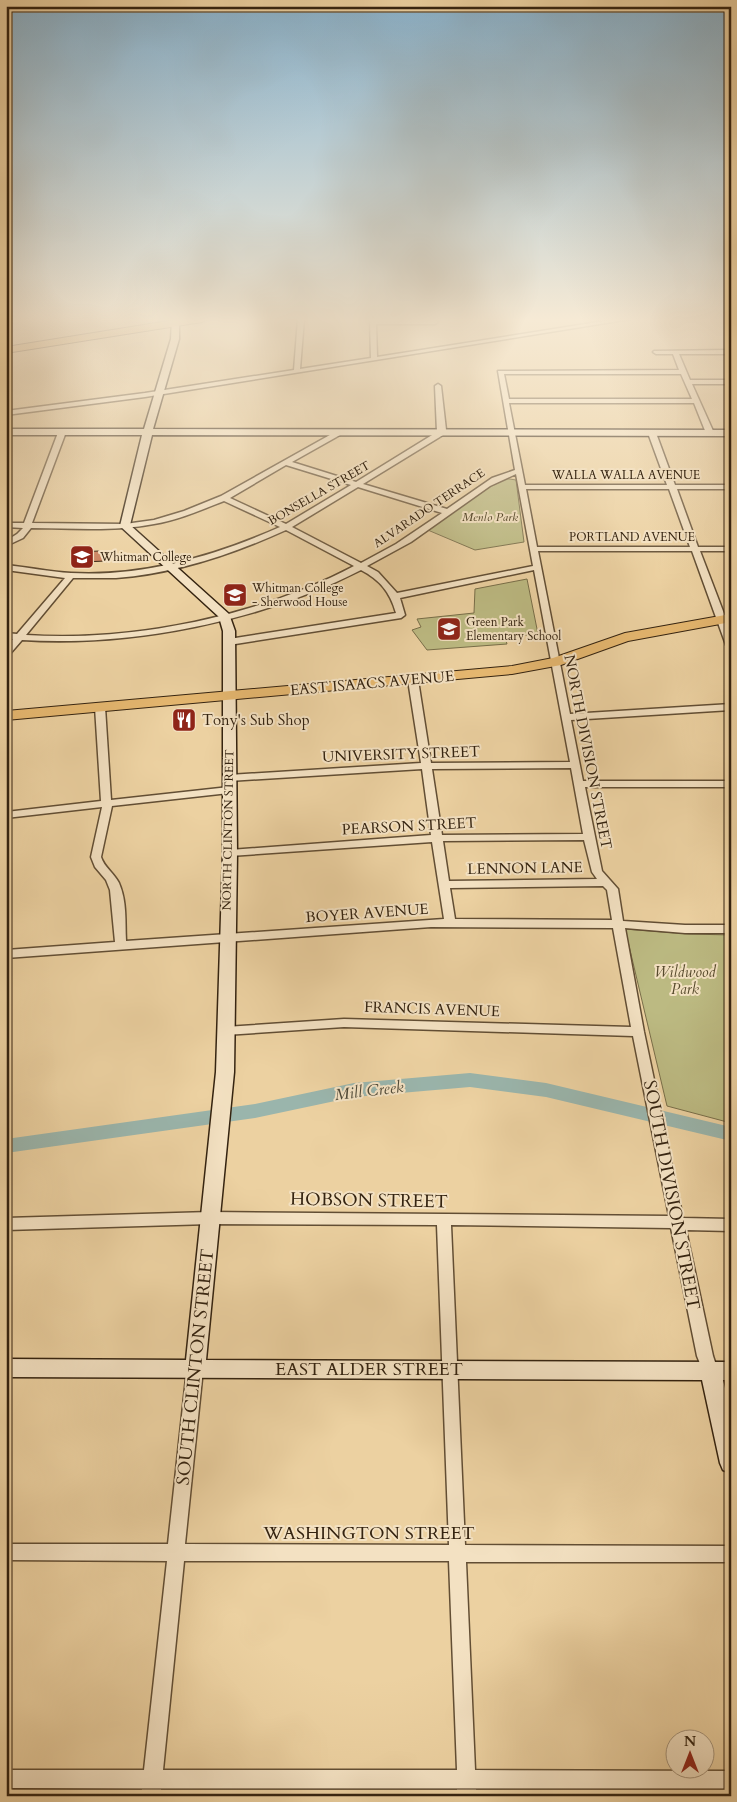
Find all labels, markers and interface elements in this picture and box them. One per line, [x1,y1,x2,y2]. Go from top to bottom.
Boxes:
street label: BONSELLA STREET [265,457,373,529]
street label: ALVARADO TERRACE [370,465,488,551]
street label: WALLA WALLA AVENUE [551,467,700,483]
park label: Menlo Park [462,509,518,525]
street label: PORTLAND AVENUE [569,529,695,545]
school or university icon: Whitman College [69,544,95,570]
place label: Whitman College [99,549,192,565]
place label: Whitman College - Sherwood House [251,580,348,610]
school or university icon: Whitman College - Sherwood House [222,582,248,608]
place label: Green Park Elementary School [466,614,561,644]
school or university icon: Green Park Elementary School [436,616,462,642]
street label: NORTH DIVISION STREET [559,653,617,851]
street label: EAST ISAACS AVENUE [289,666,455,700]
restaurant icon: Tony's Sub Shop [171,707,197,733]
place label: Tony's Sub Shop [202,710,310,730]
street label: UNIVERSITY STREET [322,741,480,767]
street label: NORTH CLINTON STREET [219,749,237,911]
street label: PEARSON STREET [341,812,477,840]
street label: LENNON LANE [467,857,583,879]
street label: BOYER AVENUE [305,899,429,927]
park label: Wildwood Park [654,962,717,999]
street label: FRANCIS AVENUE [364,997,500,1021]
water label: Mill Creek [333,1076,405,1106]
street label: SOUTH DIVISION STREET [637,1078,706,1312]
street label: HOBSON STREET [290,1187,448,1214]
street label: SOUTH CLINTON STREET [171,1248,220,1486]
street label: EAST ALDER STREET [275,1357,463,1382]
street label: WASHINGTON STREET [262,1521,475,1546]
north arrow [664,1730,714,1780]
text: N [684,1732,696,1751]

